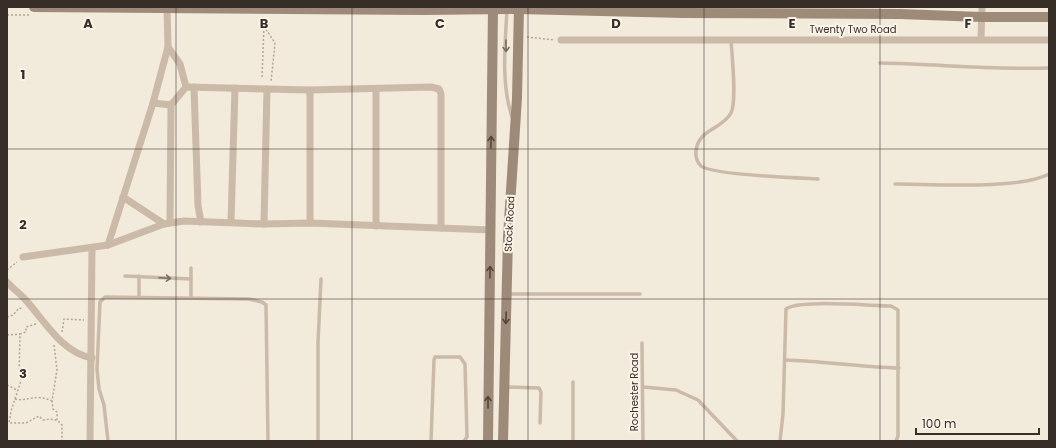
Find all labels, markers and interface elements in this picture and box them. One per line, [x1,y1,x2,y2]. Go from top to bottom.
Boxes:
text: A [83,14,93,33]
text: B [260,14,269,33]
text: C [435,14,445,33]
text: D [611,14,621,33]
text: E [788,14,796,33]
text: F [964,14,972,33]
street label: Twenty Two Road [810,22,896,37]
one-way arrow [502,39,509,52]
text: 1 [21,65,25,84]
one-way arrow [487,136,495,149]
street label: Stock Road [501,196,518,252]
text: 2 [19,215,27,234]
one-way arrow [486,266,494,279]
one-way arrow [158,274,171,281]
one-way arrow [502,311,509,324]
street label: Rochester Road [627,353,642,431]
text: 3 [19,364,27,383]
one-way arrow [484,396,492,409]
scale bar [916,410,1039,436]
text: 100 m [922,415,956,432]

